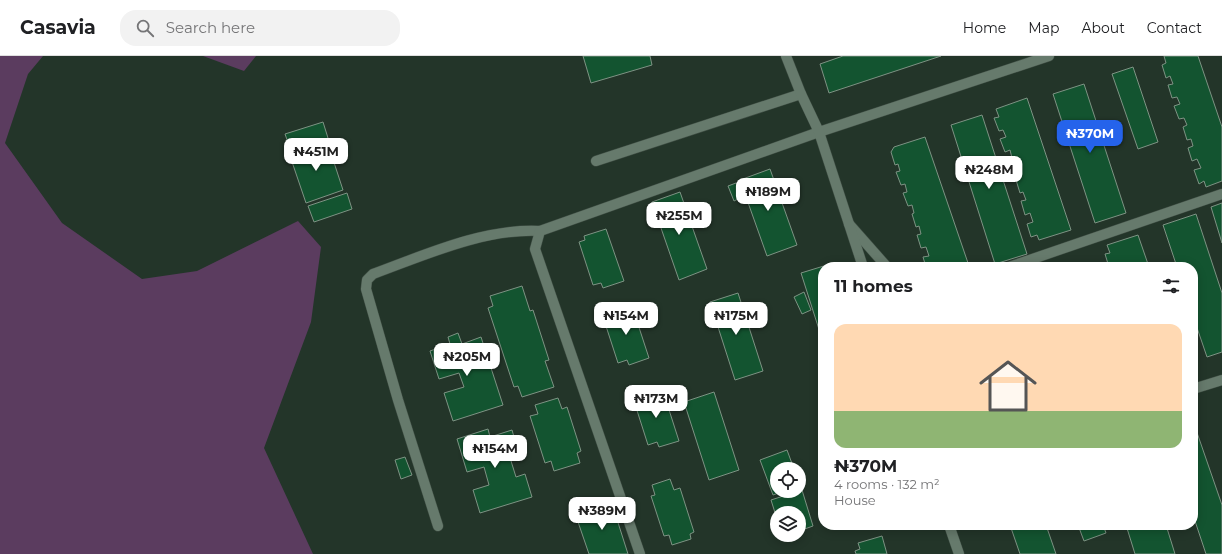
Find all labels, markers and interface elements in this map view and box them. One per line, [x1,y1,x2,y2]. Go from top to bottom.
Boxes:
search box [120,10,400,46]
text: Casavia [20,16,96,39]
icon: search [134,17,156,39]
text: Search here [166,18,255,37]
text: Home [963,19,1006,37]
text: Map [1028,19,1059,37]
text: About [1081,19,1125,37]
text: Contact [1147,19,1202,37]
pin: ₦370M [1062,120,1118,154]
text: ₦370M [1066,125,1114,141]
pin: ₦451M [288,138,344,172]
text: ₦451M [293,143,339,159]
pin: ₦248M [961,156,1017,190]
text: ₦248M [964,161,1014,177]
pin: ₦189M [740,178,796,212]
text: ₦189M [745,183,791,199]
pin: ₦255M [651,202,707,236]
text: ₦255M [655,207,703,223]
icon: filters [1160,275,1182,297]
text: 11 homes [834,276,913,296]
pin: ₦154M [598,302,654,336]
pin: ₦175M [708,302,764,336]
text: ₦154M [603,307,649,323]
text: ₦175M [714,307,758,323]
pin: ₦205M [439,343,495,377]
text: ₦205M [443,348,491,364]
icon: home [972,350,1044,422]
pin: ₦173M [628,385,684,419]
text: ₦173M [634,390,678,406]
pin: ₦154M [467,435,523,469]
text: ₦154M [472,440,518,456]
text: ₦370M [834,456,897,476]
map controls [770,462,806,542]
button: locate [770,462,806,498]
text: 4 rooms · 132 m² [834,476,940,492]
text: House [834,492,876,508]
pin: ₦389M [574,497,630,531]
text: ₦389M [578,502,626,518]
button: layers [770,506,806,542]

